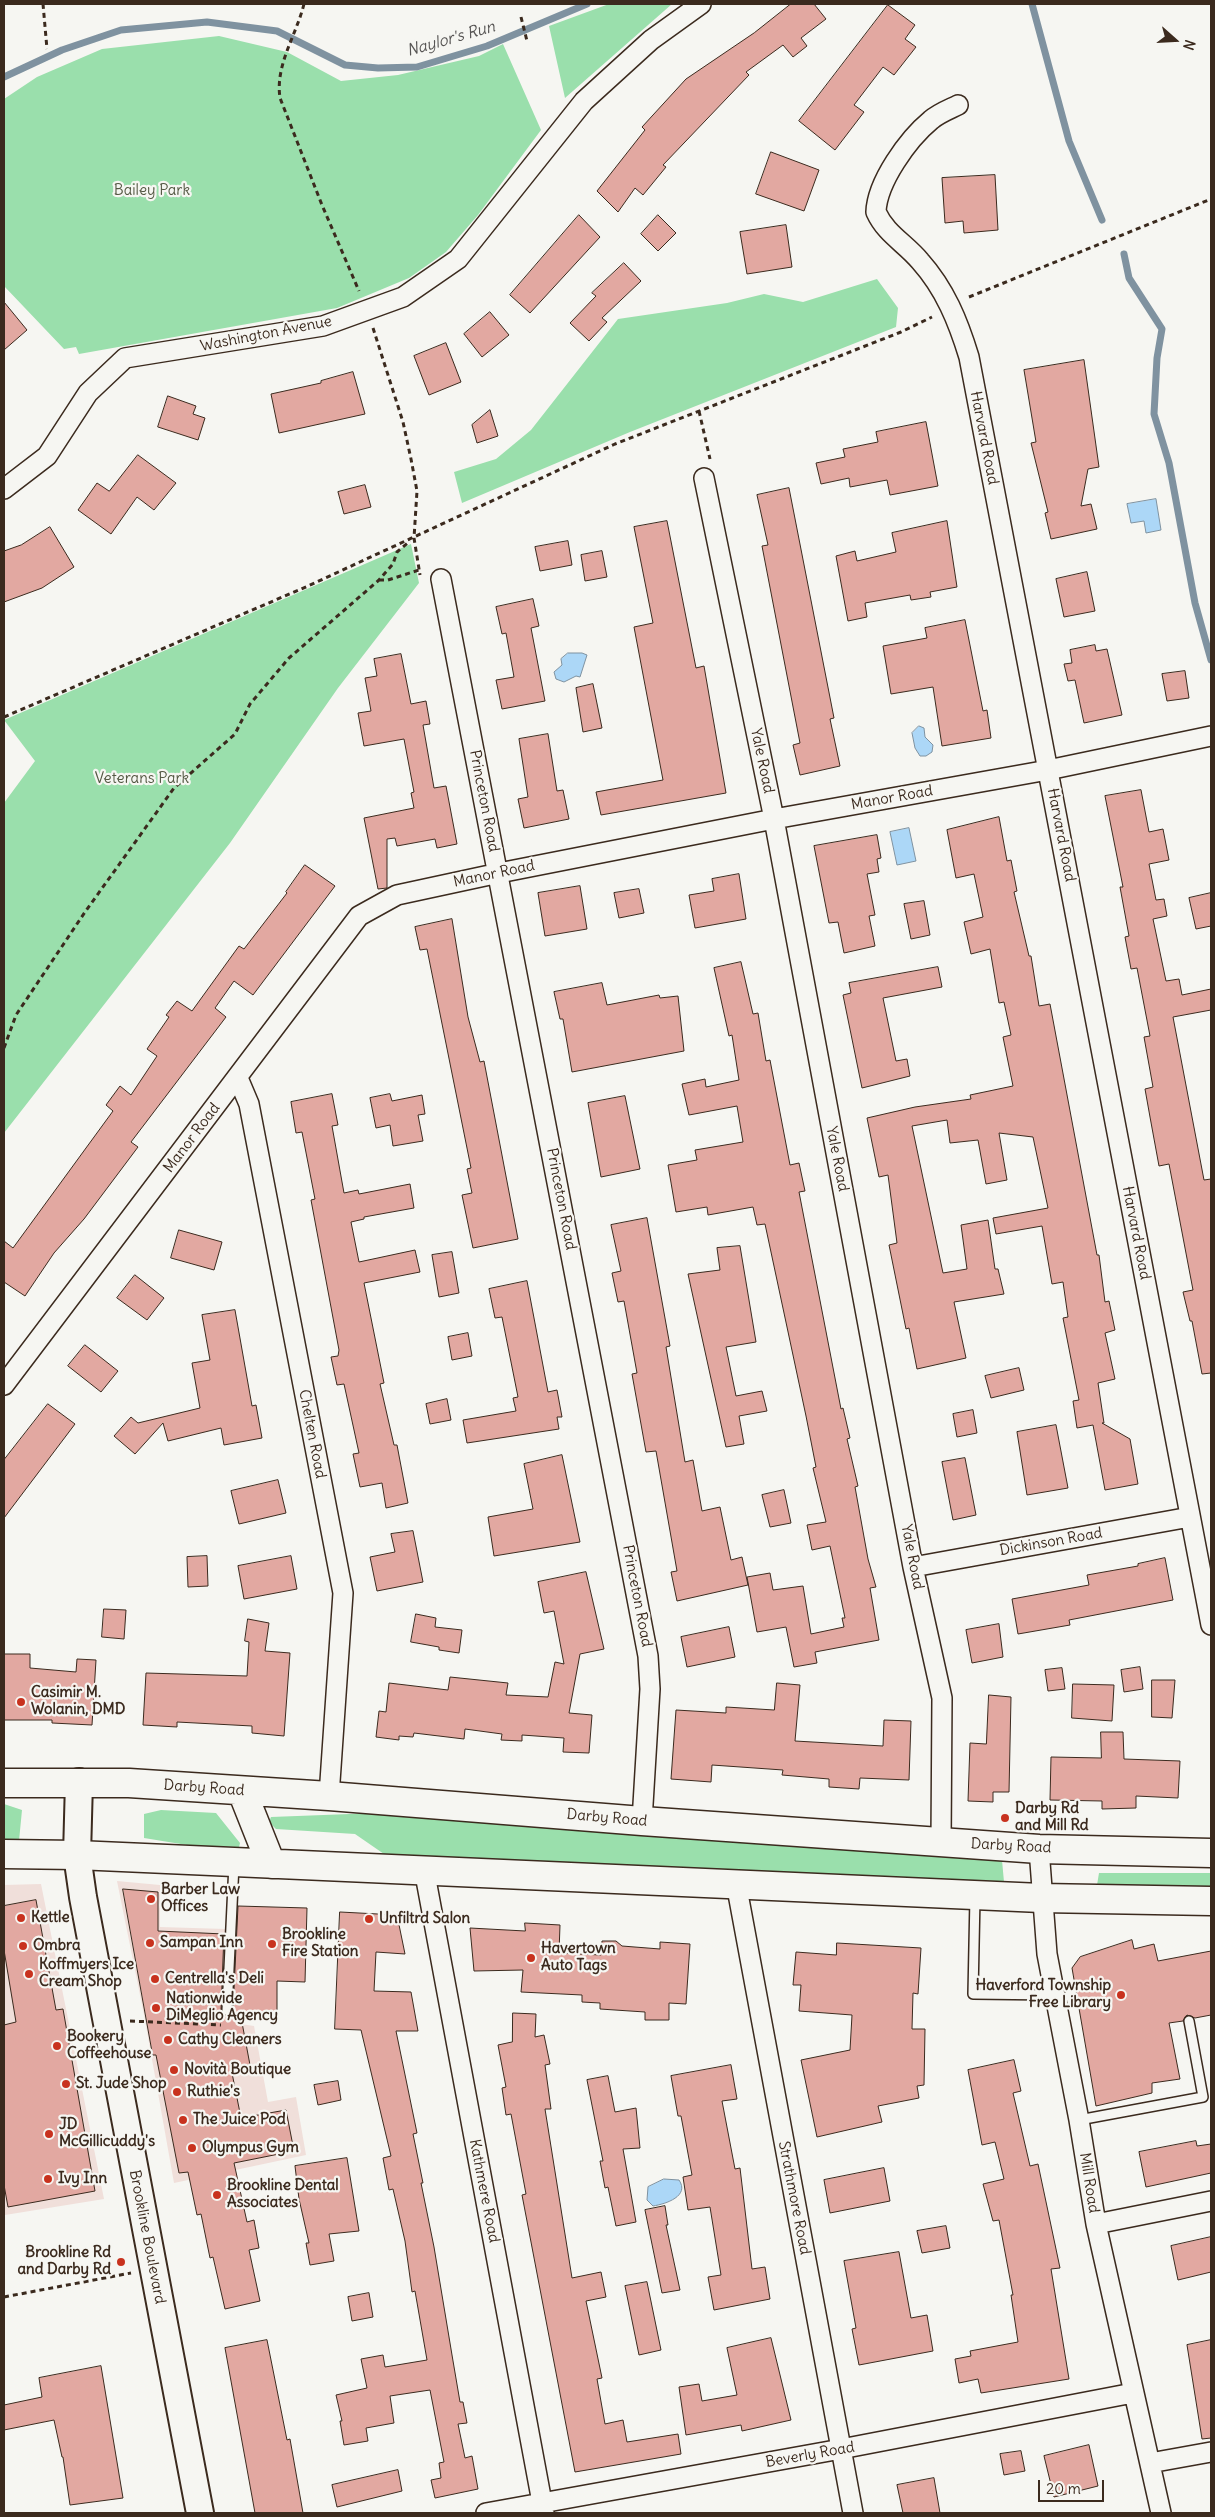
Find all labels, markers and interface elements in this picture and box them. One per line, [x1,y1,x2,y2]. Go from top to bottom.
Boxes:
north arrow [1150,15,1200,65]
water label: Naylor's Run [405,17,497,61]
text: N [1179,37,1199,52]
park label: Bailey Park [114,182,190,200]
street label: Washington Avenue [199,312,333,356]
street label: Harvard Road [966,390,1002,486]
street label: Yale Road [746,727,778,795]
street label: Princeton Road [465,748,503,854]
park label: Veterans Park [95,770,189,788]
street label: Manor Road [850,782,934,814]
street label: Harvard Road [1043,787,1079,883]
street label: Manor Road [452,857,536,891]
street label: Manor Road [160,1100,224,1176]
street label: Yale Road [822,1125,852,1193]
street label: Princeton Road [542,1146,580,1252]
street label: Harvard Road [1118,1185,1154,1281]
street label: Chelten Road [295,1388,329,1480]
street label: Yale Road [897,1523,927,1591]
street label: Dickinson Road [998,1524,1104,1560]
street label: Princeton Road [618,1543,656,1649]
place label: Casimir M. Wolanin, DMD [31,1684,125,1719]
marker: Casimir M. Wolanin, DMD [15,1696,27,1708]
street label: Darby Road [163,1776,245,1800]
place label: Darby Rd and Mill Rd [1015,1800,1089,1835]
street label: Darby Road [566,1806,648,1830]
marker: Darby Rd and Mill Rd [999,1812,1011,1824]
street label: Darby Road [970,1835,1052,1857]
place label: Barber Law Offices [161,1881,240,1916]
marker: Barber Law Offices [145,1893,157,1905]
place label: Kettle [31,1909,70,1927]
place label: Unfiltrd Salon [379,1910,470,1928]
marker: Kettle [15,1912,27,1924]
marker: Unfiltrd Salon [363,1913,375,1925]
place label: Brookline Fire Station [282,1926,358,1961]
place label: Sampan Inn [160,1934,243,1952]
place label: Ombra [33,1937,81,1955]
marker: Sampan Inn [144,1937,156,1949]
marker: Brookline Fire Station [266,1938,278,1950]
marker: Ombra [17,1940,29,1952]
place label: Havertown Auto Tags [541,1940,616,1975]
marker: Havertown Auto Tags [525,1952,537,1964]
place label: Koffmyers Ice Cream Shop [39,1956,134,1991]
marker: Koffmyers Ice Cream Shop [23,1968,35,1980]
place label: Centrella's Deli [165,1970,264,1988]
marker: Centrella's Deli [149,1973,161,1985]
place label: Haverford Township Free Library [976,1977,1111,2012]
marker: Haverford Township Free Library [1115,1989,1127,2001]
place label: Nationwide DiMeglio Agency [166,1990,278,2025]
marker: Nationwide DiMeglio Agency [150,2002,162,2014]
place label: Bookery Coffeehouse [67,2028,151,2063]
place label: Cathy Cleaners [178,2031,282,2049]
marker: Cathy Cleaners [162,2034,174,2046]
marker: Bookery Coffeehouse [51,2040,63,2052]
place label: Novità Boutique [184,2061,291,2079]
marker: Novità Boutique [168,2064,180,2076]
place label: St. Jude Shop [76,2075,166,2093]
marker: St. Jude Shop [60,2078,72,2090]
place label: Ruthie's [187,2083,240,2101]
marker: Ruthie's [171,2086,183,2098]
place label: The Juice Pod [193,2111,286,2129]
marker: The Juice Pod [177,2114,189,2126]
place label: JD McGillicuddy's [59,2116,155,2151]
marker: JD McGillicuddy's [43,2128,55,2140]
street label: Kathmere Road [465,2138,503,2244]
place label: Olympus Gym [202,2139,299,2157]
street label: Strathmore Road [774,2140,814,2256]
marker: Olympus Gym [186,2142,198,2154]
street label: Mill Road [1075,2152,1103,2214]
street label: Brookline Boulevard [125,2168,169,2306]
place label: Ivy Inn [58,2170,107,2188]
marker: Ivy Inn [42,2173,54,2185]
place label: Brookline Dental Associates [227,2177,339,2212]
marker: Brookline Dental Associates [211,2189,223,2201]
place label: Brookline Rd and Darby Rd [17,2244,111,2279]
marker: Brookline Rd and Darby Rd [115,2256,127,2268]
street label: Beverly Road [764,2438,856,2472]
scale bar [1040,2470,1106,2502]
text: 20 m [1046,2479,1081,2498]

